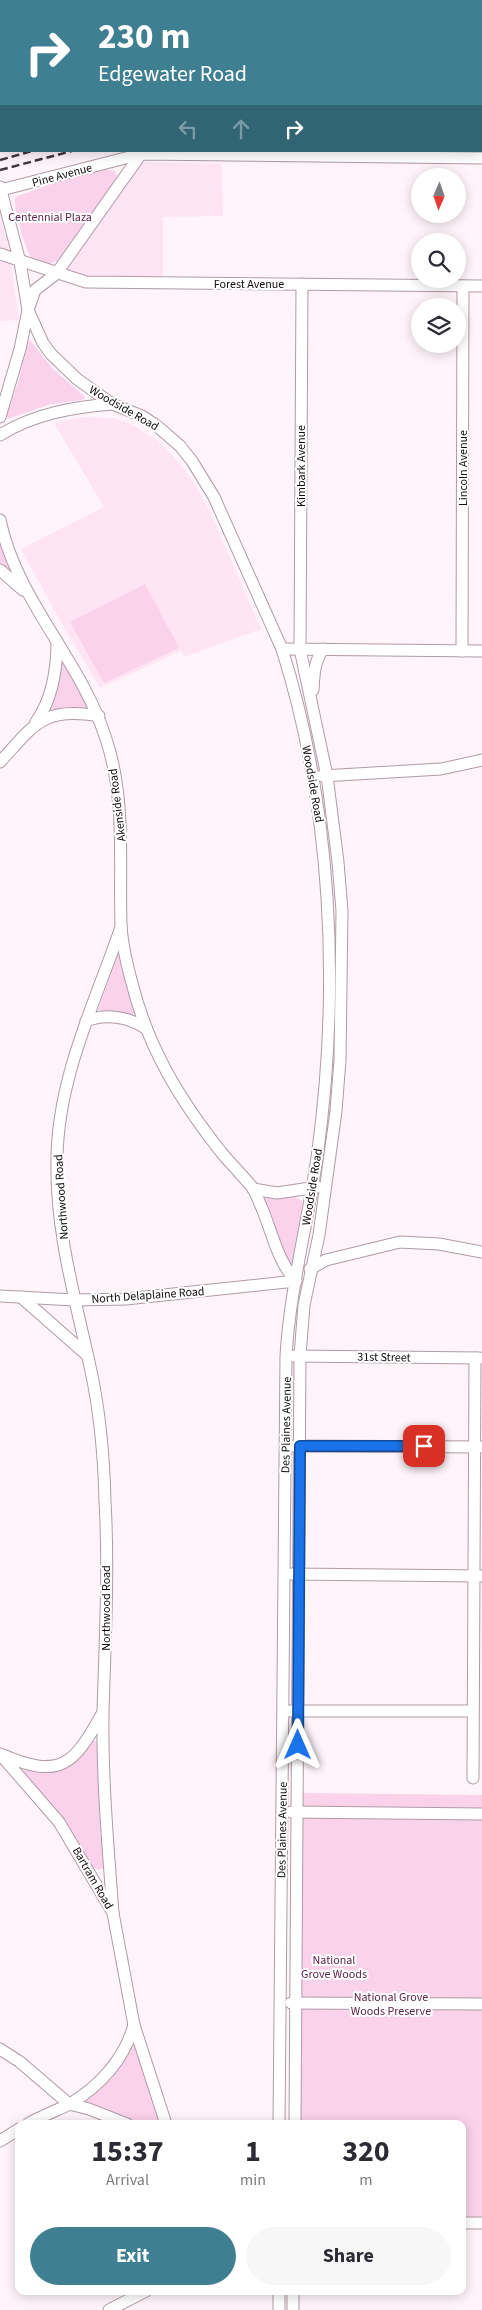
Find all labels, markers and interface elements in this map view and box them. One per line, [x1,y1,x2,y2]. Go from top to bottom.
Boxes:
text: 230 m [98,12,190,62]
icon: right [15,20,80,85]
text: Edgewater Road [98,58,247,90]
icon: left [174,115,202,143]
icon: ahead [227,115,255,143]
icon: right [280,115,308,143]
street label: Pine Avenue [30,159,94,192]
north arrow [411,168,466,222]
map controls [411,168,466,353]
park label: Centennial Plaza [8,209,92,226]
button: search [411,233,466,288]
street label: Forest Avenue [214,276,284,293]
button: layers [411,298,466,353]
street label: Woodside Road [86,382,162,435]
street label: Kimbark Avenue [293,425,310,507]
street label: Lincoln Avenue [455,430,472,506]
street label: Woodside Road [297,744,328,824]
street label: Akenside Road [105,767,130,842]
street label: Woodside Road [298,1147,327,1227]
street label: Northwood Road [50,1154,73,1240]
street label: North Delaplaine Road [91,1283,205,1308]
street label: 31st Street [357,1349,411,1366]
street label: Des Plaines Avenue [277,1377,296,1473]
pin [403,1425,445,1467]
icon: arrive [410,1432,438,1460]
street label: Northwood Road [98,1565,115,1651]
position arrow [271,1718,323,1770]
street label: Des Plaines Avenue [273,1782,292,1878]
street label: Bartram Road [68,1844,117,1913]
park label: National Grove Woods [301,1952,367,1983]
park label: National Grove Woods Preserve [351,1989,431,2020]
text: 15:37 [91,2130,164,2173]
text: 1 [245,2130,261,2173]
text: 320 [342,2130,390,2173]
text: Arrival [106,2169,149,2191]
text: min [240,2169,266,2191]
text: m [359,2169,373,2191]
button: Exit [30,2227,236,2285]
button: Share [246,2227,451,2285]

